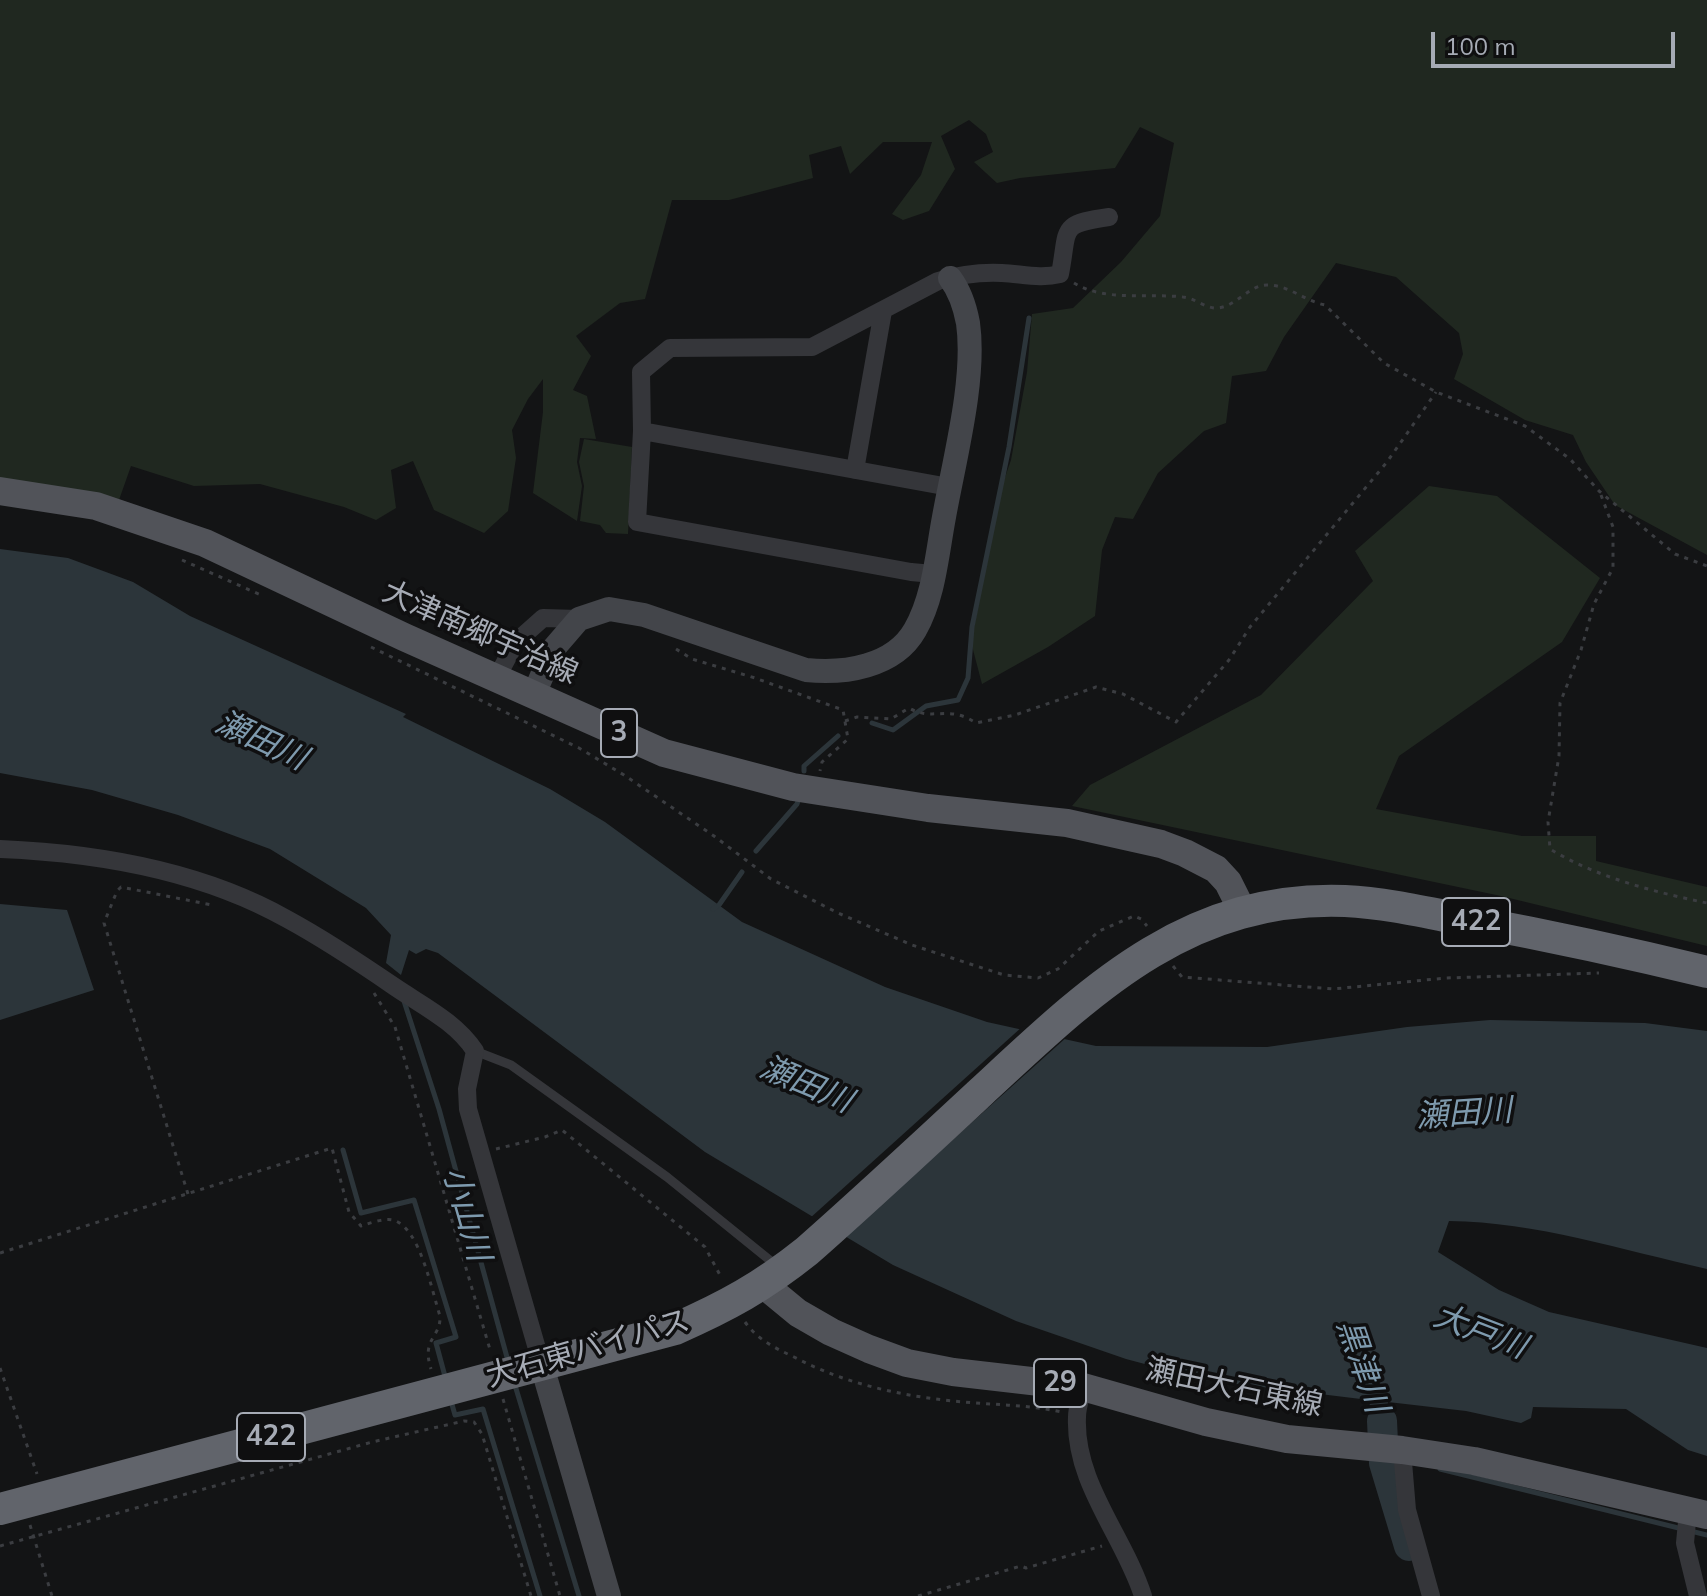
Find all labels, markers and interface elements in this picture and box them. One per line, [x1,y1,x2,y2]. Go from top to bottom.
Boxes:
scale bar [1435,16,1679,66]
text: 100 m [1445,31,1516,61]
street label: 大津南郷宇治線 [377,574,583,692]
water label: 瀬田川 [209,703,313,779]
road number: 3 [601,709,637,757]
road number: 422 [1442,898,1510,946]
water label: 瀬田川 [754,1049,858,1121]
water label: 瀬田川 [1415,1091,1513,1137]
water label: 小山川 [434,1163,498,1265]
water label: 大戸川 [1428,1297,1532,1367]
street label: 大石東バイパス [482,1303,694,1395]
water label: 黒津川 [1328,1314,1396,1418]
street label: 瀬田大石東線 [1142,1352,1326,1424]
road number: 29 [1034,1359,1086,1407]
road number: 422 [237,1413,305,1461]

